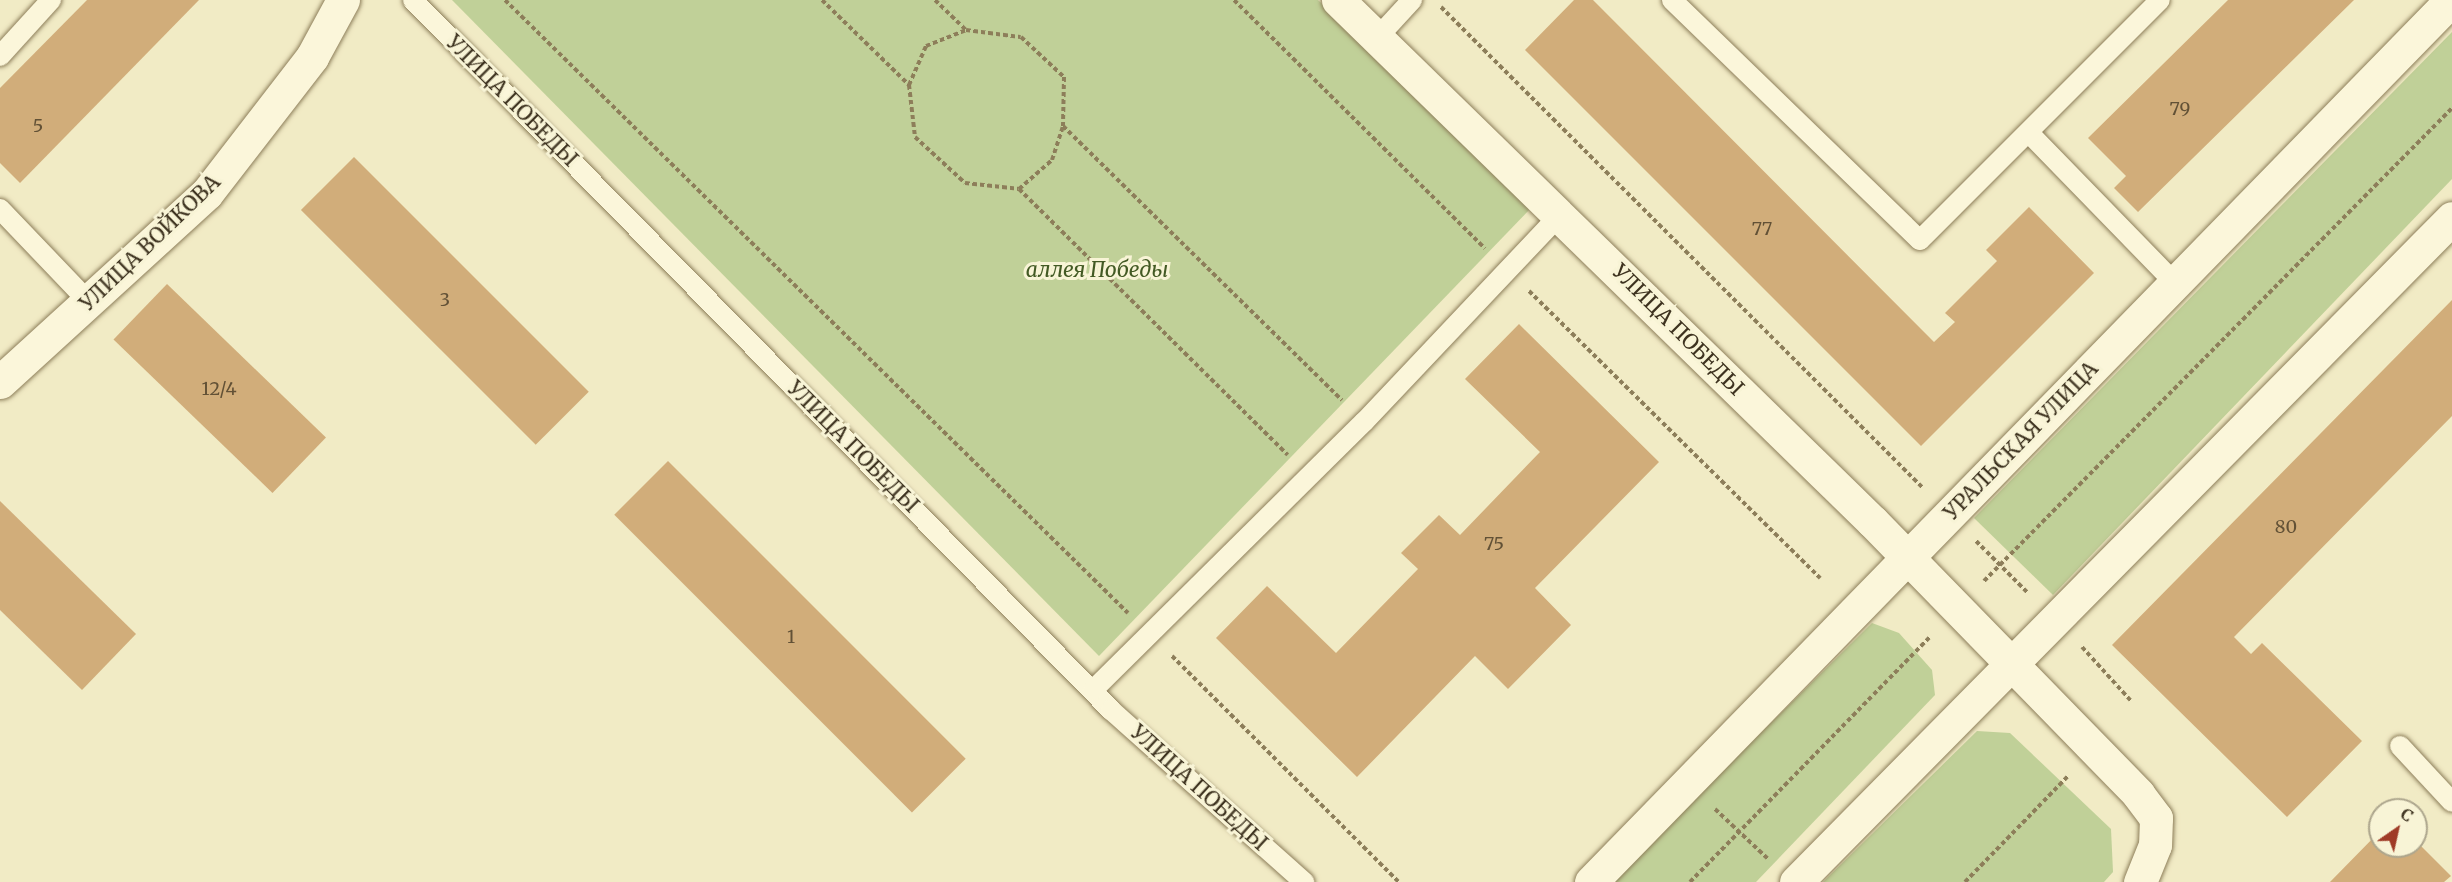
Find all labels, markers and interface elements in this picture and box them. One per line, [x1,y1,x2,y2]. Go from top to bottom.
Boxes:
street label: УЛИЦА ПОБЕДЫ [441,30,583,172]
house number: 79 [2170,98,2190,120]
house number: 5 [33,115,43,137]
street label: УЛИЦА ВОЙКОВА [75,170,225,316]
house number: 77 [1752,218,1772,240]
park label: аллея Победы [1026,257,1168,283]
street label: УЛИЦА ПОБЕДЫ [1607,259,1749,401]
house number: 3 [440,289,450,311]
street label: УРАЛЬСКАЯ УЛИЦА [1939,356,2103,526]
street label: УЛИЦА ПОБЕДЫ [782,376,924,518]
house number: 12/4 [202,378,236,400]
house number: 80 [2275,516,2297,538]
house number: 75 [1484,533,1504,555]
house number: 1 [787,626,795,648]
street label: УЛИЦА ПОБЕДЫ [1125,720,1273,856]
north arrow [2368,798,2428,858]
text: С [2397,803,2417,826]

